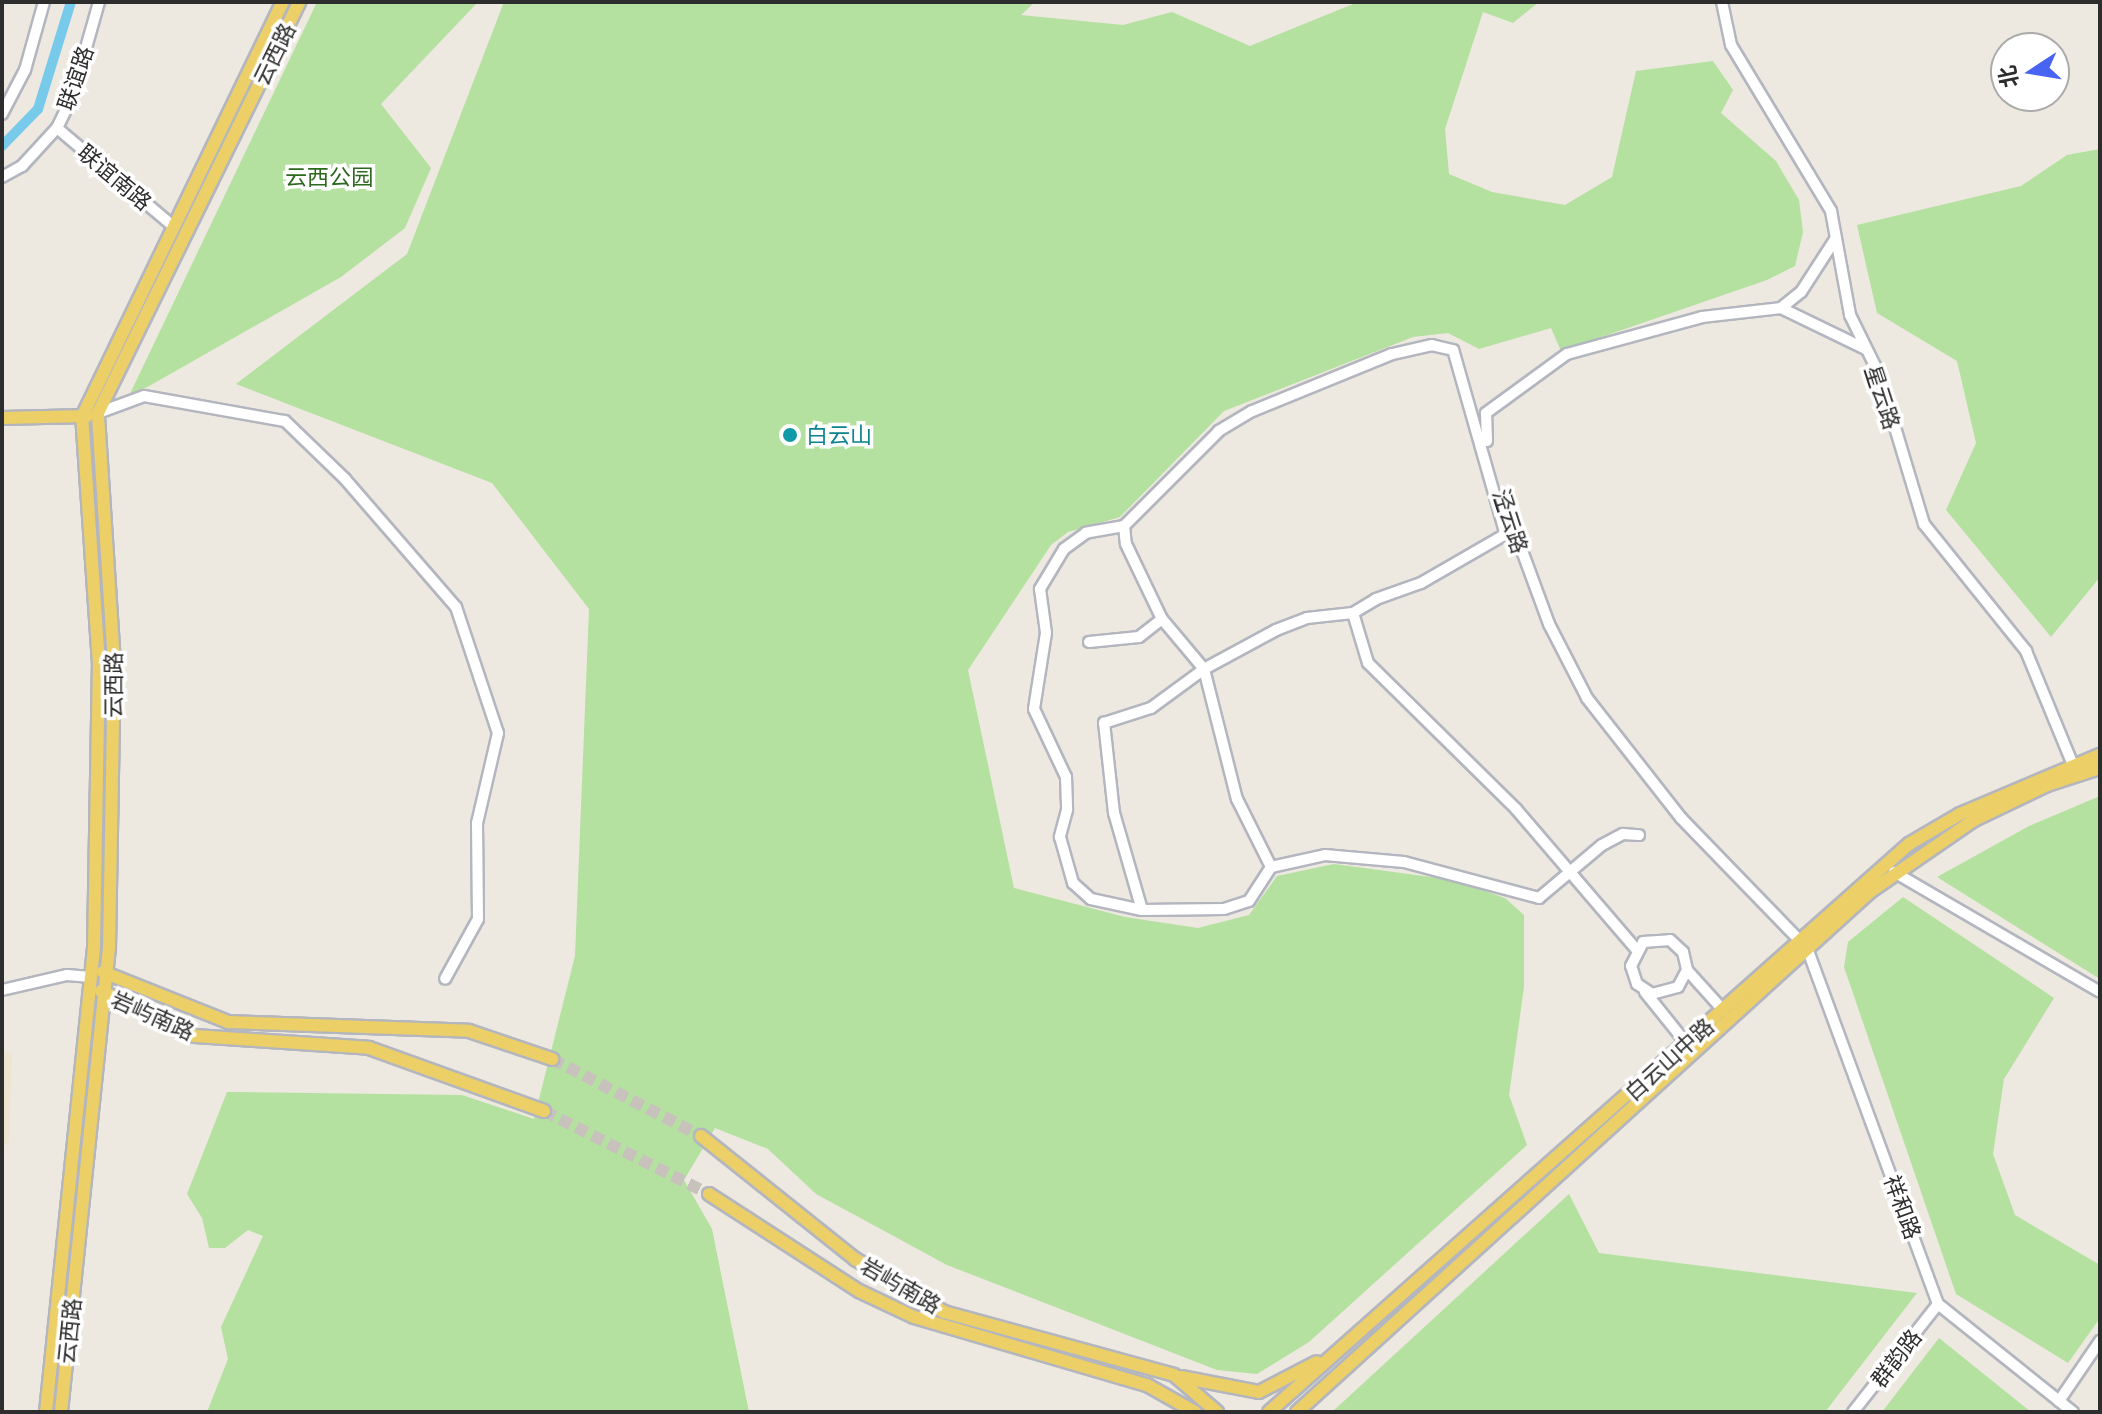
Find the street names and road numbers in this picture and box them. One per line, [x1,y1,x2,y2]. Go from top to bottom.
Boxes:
street label: 云西路 [248,19,300,89]
street label: 联谊路 [52,43,98,113]
street label: 联谊南路 [73,139,157,215]
street label: 星云路 [1860,362,1906,432]
street label: 泾云路 [1488,486,1534,556]
street label: 云西路 [100,652,126,718]
street label: 岩屿南路 [107,985,199,1045]
street label: 白云山中路 [1619,1012,1719,1106]
street label: 祥和路 [1879,1171,1927,1243]
street label: 岩屿南路 [856,1252,946,1318]
street label: 云西路 [52,1297,86,1365]
street label: 群韵路 [1865,1324,1927,1392]

